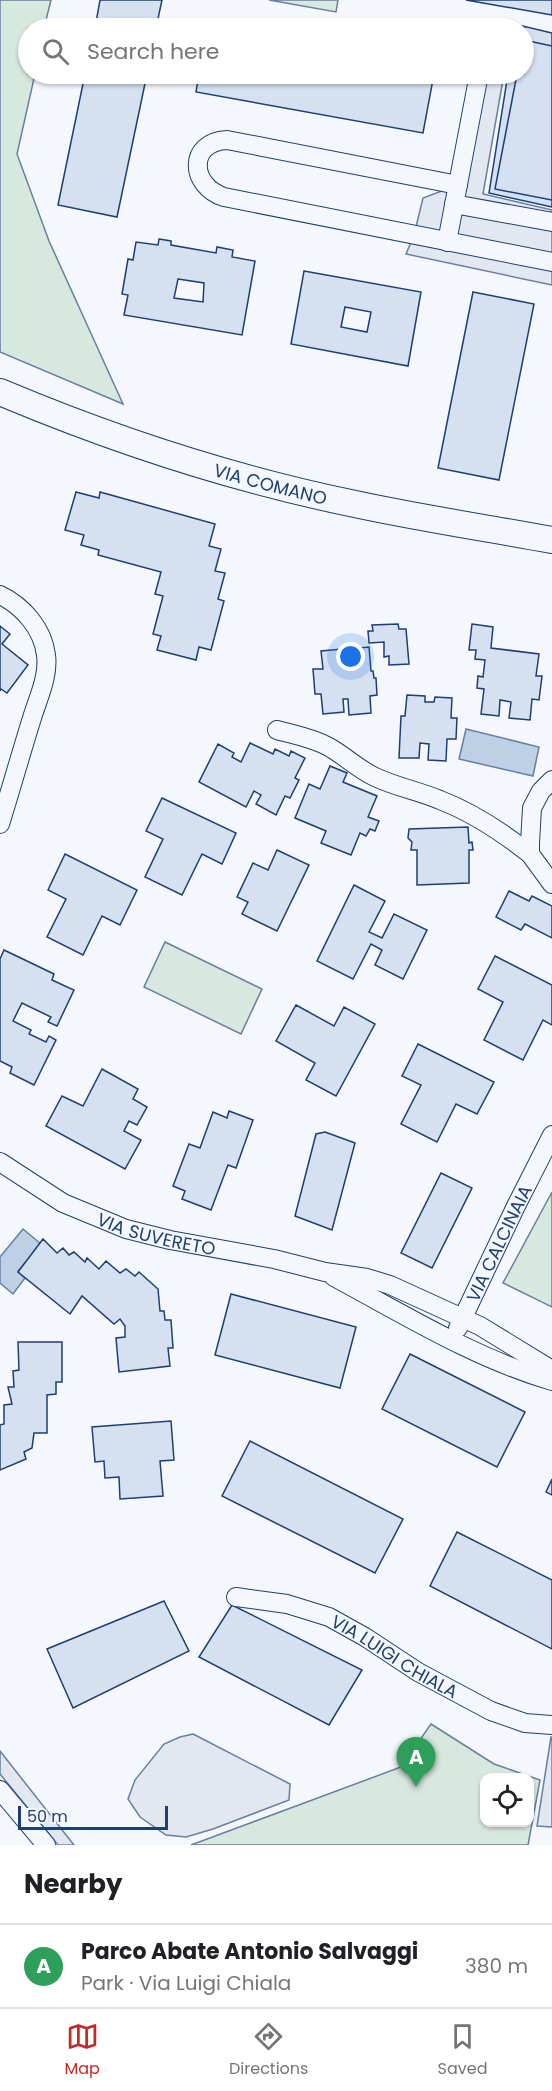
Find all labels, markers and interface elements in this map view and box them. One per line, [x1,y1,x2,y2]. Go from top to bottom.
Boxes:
search box [18,18,534,84]
icon: search [39,35,72,68]
text: Search here [87,36,220,67]
street label: VIA COMANO [211,457,330,510]
your location [336,642,365,671]
street label: VIA CALCINAIA [460,1180,537,1306]
street label: VIA SUVERETO [93,1206,218,1261]
street label: VIA LUIGI CHIALA [327,1608,463,1704]
pin: A [396,1738,436,1787]
map controls [480,1773,534,1827]
button: locate [480,1773,534,1827]
scale bar [18,1803,168,1830]
text: 50 m [27,1805,68,1828]
text: Nearby [24,1866,122,1902]
text: Parco Abate Antonio Salvaggi [81,1936,418,1967]
text: A [36,1952,51,1980]
text: 380 m [465,1952,528,1980]
text: Park · Via Luigi Chiala [81,1969,291,1997]
tab: Map [65,2020,100,2081]
tab: Directions [229,2020,308,2081]
tab: Saved [438,2020,487,2081]

